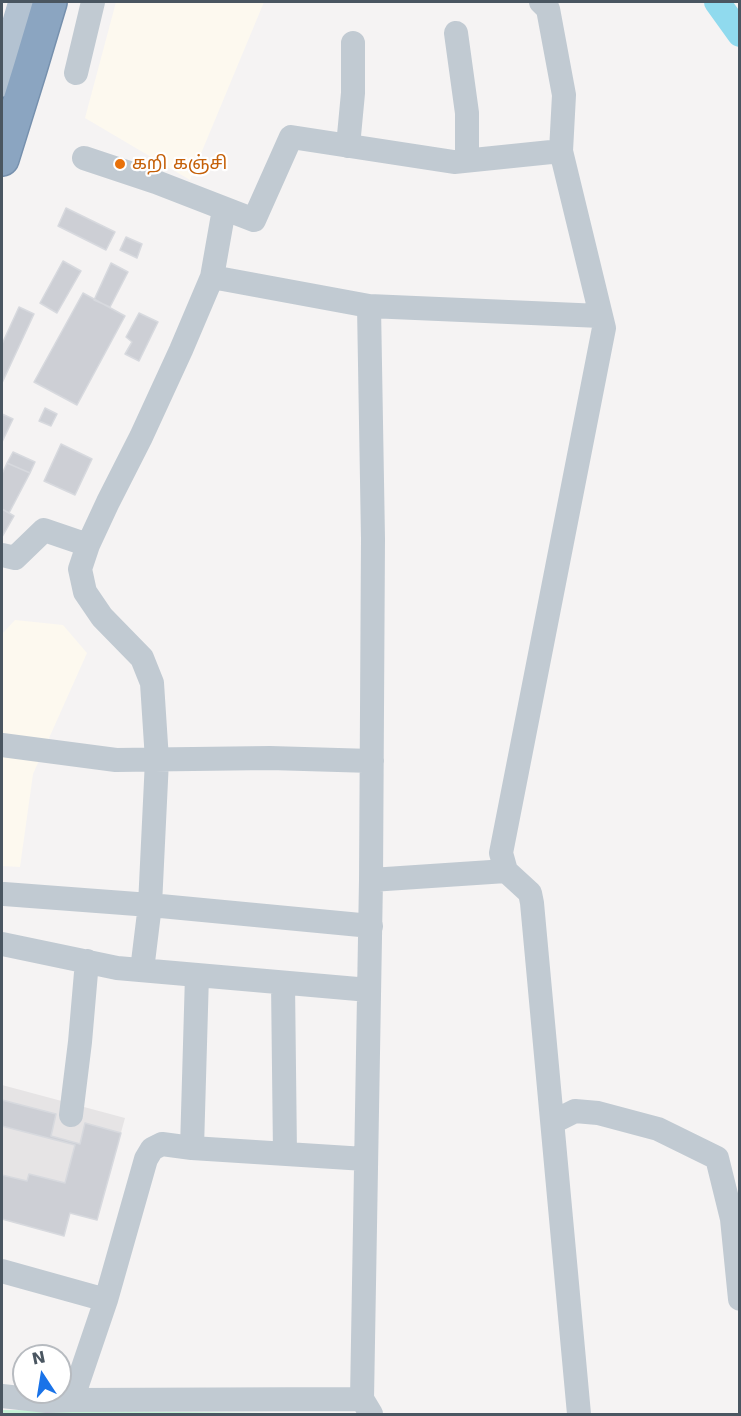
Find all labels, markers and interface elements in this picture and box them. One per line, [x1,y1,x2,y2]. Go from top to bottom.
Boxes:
place label: கறி கஞ்சி [132,153,227,175]
marker: கறி கஞ்சி [113,157,127,171]
north arrow [12,1344,72,1404]
text: N [30,1347,47,1369]

